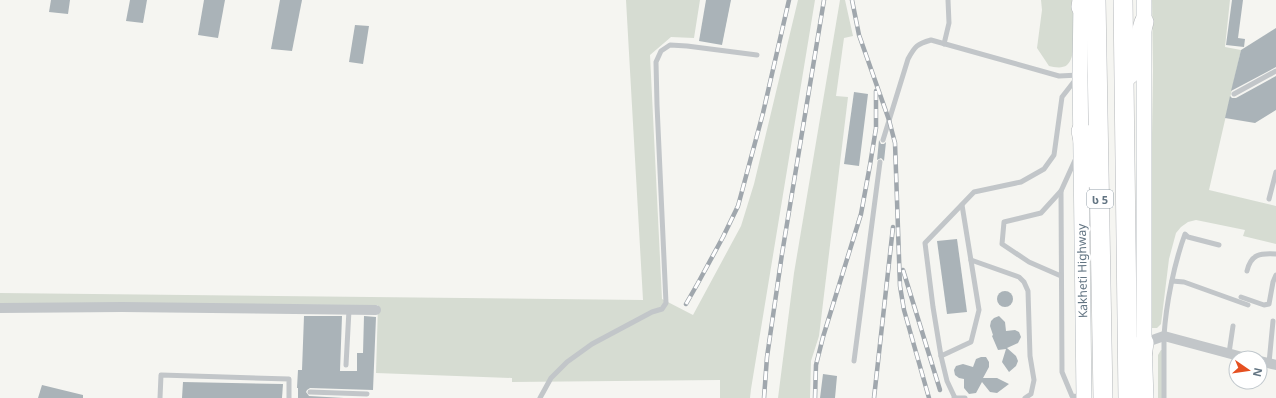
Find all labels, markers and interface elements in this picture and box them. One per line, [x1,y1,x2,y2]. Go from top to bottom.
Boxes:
road number: ს 5 [1087,190,1113,208]
street label: Kakheti Highway [1073,223,1091,318]
north arrow [1228,350,1268,390]
text: N [1250,366,1267,378]

